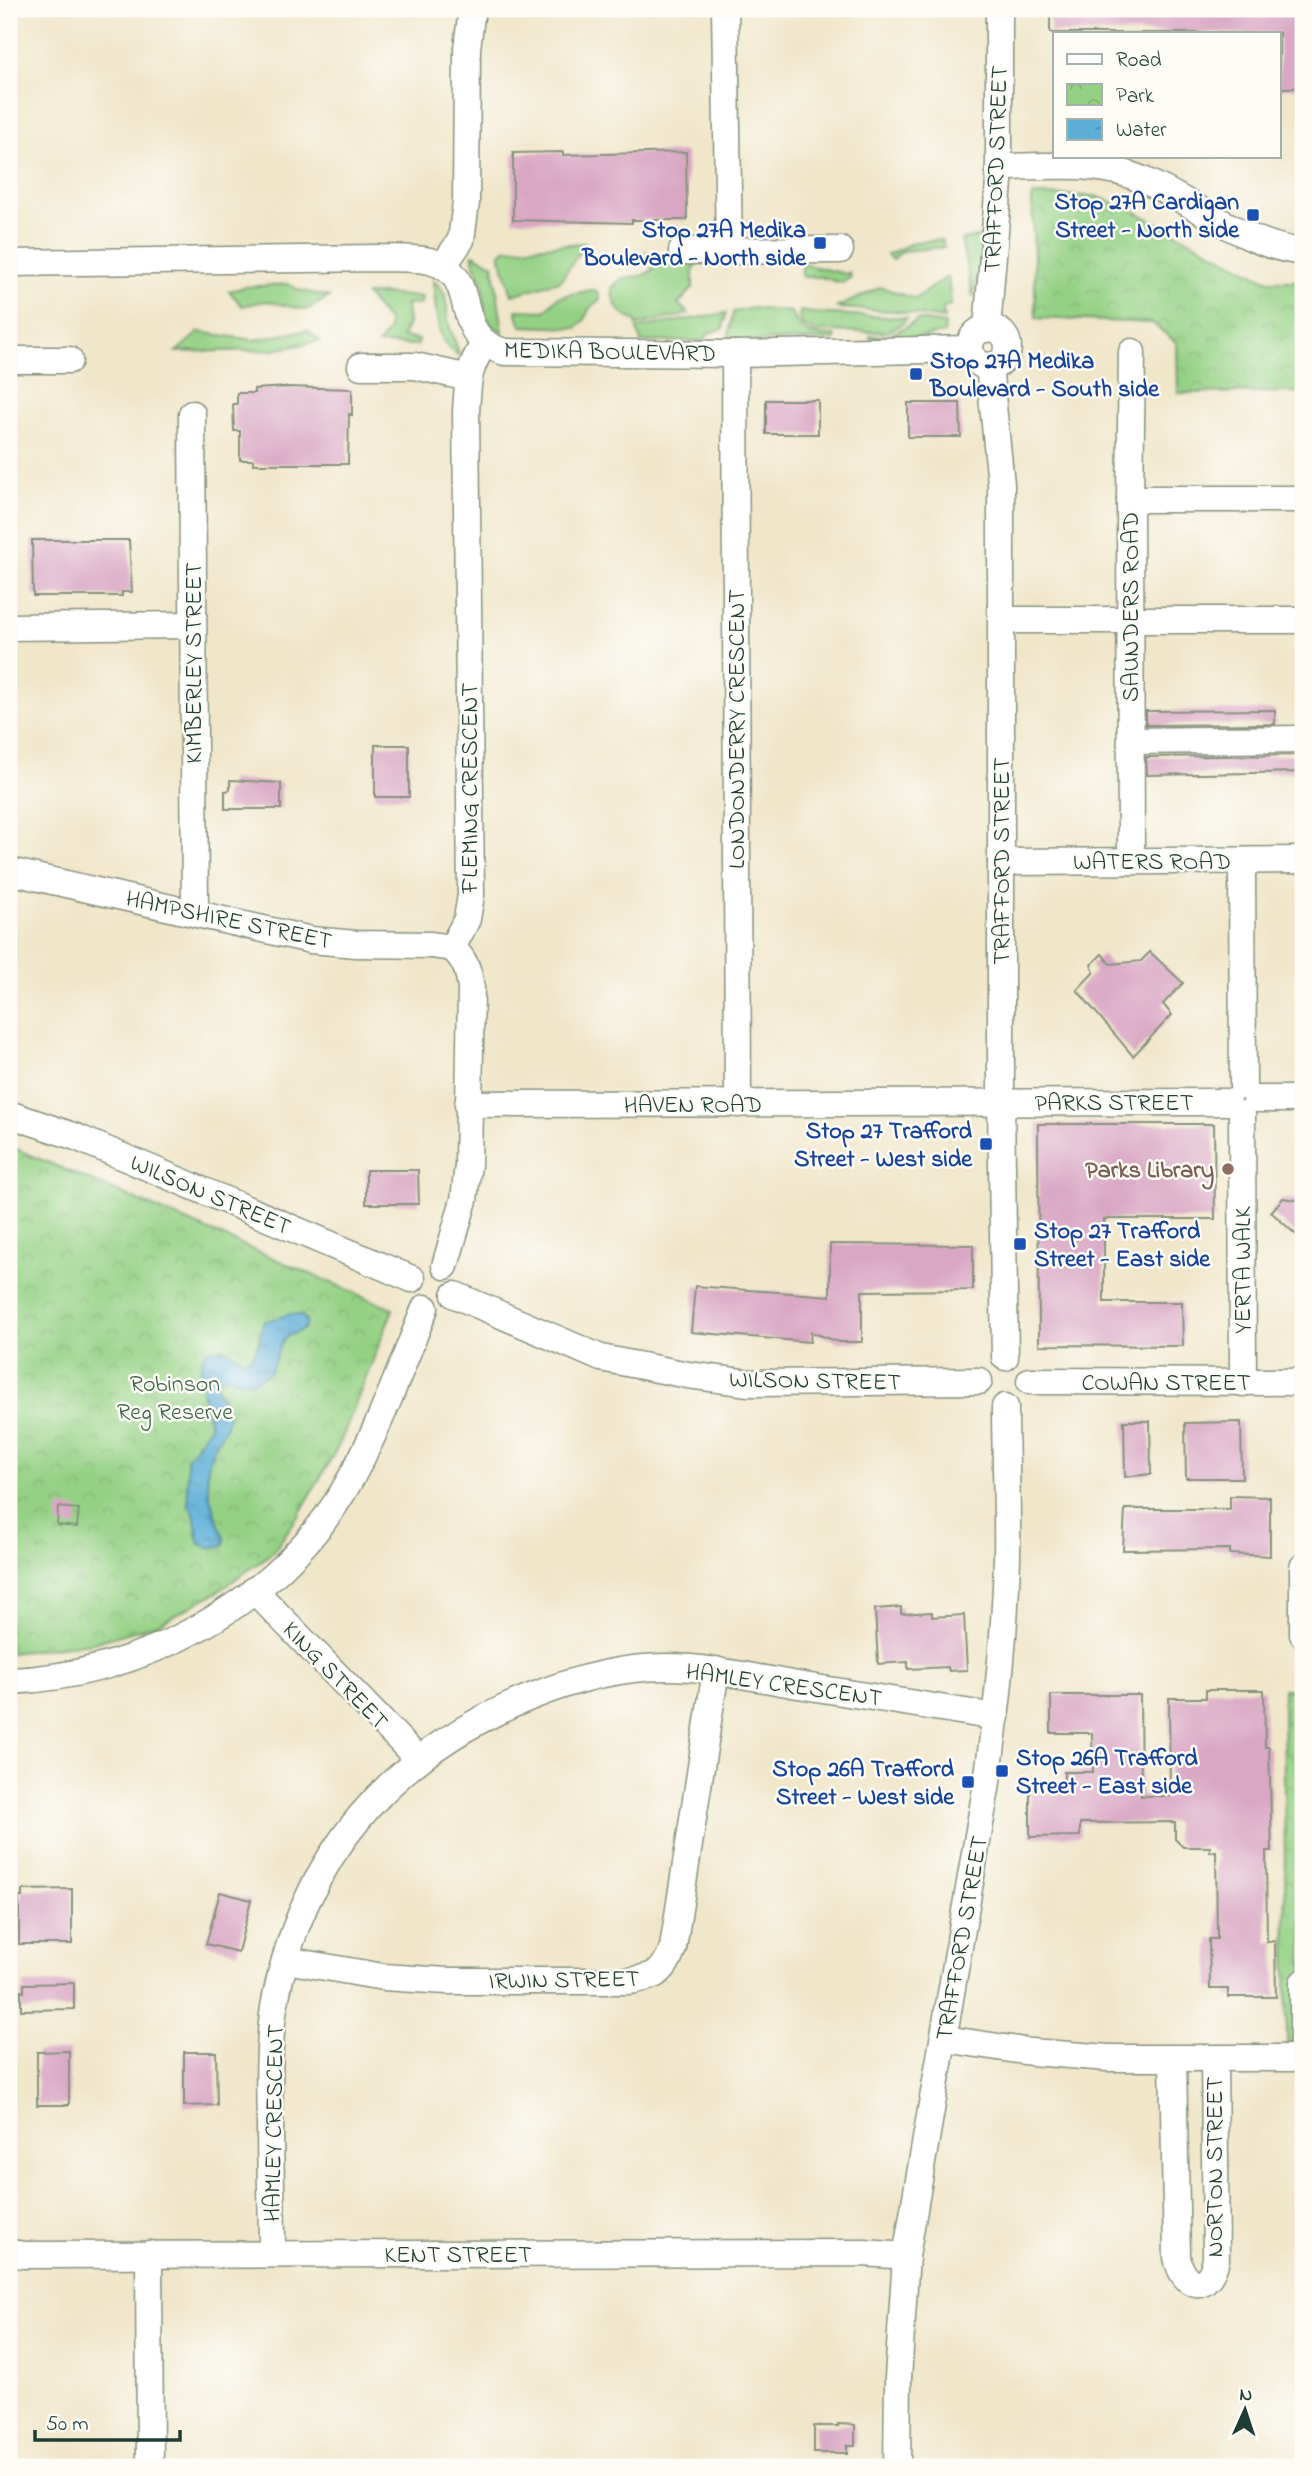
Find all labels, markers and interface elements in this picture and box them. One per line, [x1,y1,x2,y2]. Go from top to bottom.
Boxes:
legend [1053,32,1280,158]
text: Road [1116,46,1162,76]
street label: TRAFFORD STREET [976,65,1019,273]
text: Park [1116,82,1155,112]
text: Water [1116,116,1167,146]
place label: Stop 27A Cardigan Street - North side [1054,186,1240,249]
marker: Stop 27A Cardigan Street - North side [1245,207,1261,223]
place label: Stop 27A Medika Boulevard - North side [581,214,807,277]
marker: Stop 27A Medika Boulevard - North side [812,235,828,251]
street label: MEDIKA BOULEVARD [504,334,716,373]
place label: Stop 27A Medika Boulevard - South side [929,345,1160,408]
marker: Stop 27A Medika Boulevard - South side [908,366,924,382]
street label: SAUNDERS ROAD [1115,512,1150,702]
street label: KIMBERLEY STREET [178,562,213,764]
street label: LONDONDERRY CRESCENT [721,589,756,869]
street label: FLEMING CRESCENT [454,683,489,894]
street label: TRAFFORD STREET [986,757,1021,965]
street label: WATERS ROAD [1073,846,1231,881]
street label: HAMPSHIRE STREET [122,883,335,960]
street label: PARKS STREET [1035,1087,1194,1122]
street label: HAVEN ROAD [624,1089,762,1124]
place label: Stop 27 Trafford Street - West side [794,1115,973,1178]
marker: Stop 27 Trafford Street - West side [978,1136,994,1152]
street label: WILSON STREET [124,1147,296,1246]
place label: Parks Library [1085,1154,1214,1190]
marker: Parks Library [1220,1161,1236,1177]
street label: YERTA WALK [1227,1206,1262,1334]
place label: Stop 27 Trafford Street - East side [1034,1215,1211,1278]
marker: Stop 27 Trafford Street - East side [1012,1236,1028,1252]
street label: WILSON STREET [729,1364,901,1402]
street label: COWAN STREET [1081,1367,1251,1402]
park label: Robinson Reg Reserve [117,1368,233,1431]
street label: KING STREET [273,1614,396,1739]
street label: HAMLEY CRESCENT [683,1655,884,1718]
place label: Stop 26A Trafford Street - East side [1016,1742,1198,1805]
place label: Stop 26A Trafford Street - West side [772,1753,955,1816]
marker: Stop 26A Trafford Street - East side [994,1763,1010,1779]
marker: Stop 26A Trafford Street - West side [960,1774,976,1790]
street label: TRAFFORD STREET [928,1833,999,2044]
street label: IRWIN STREET [488,1963,640,2000]
street label: HAMLEY CRESCENT [256,2024,295,2222]
street label: NORTON STREET [1199,2076,1234,2257]
street label: KENT STREET [384,2239,532,2274]
north arrow [1210,2374,1280,2444]
text: N [1239,2382,1253,2409]
scale bar [35,2399,180,2443]
text: 50 m [46,2410,89,2440]

